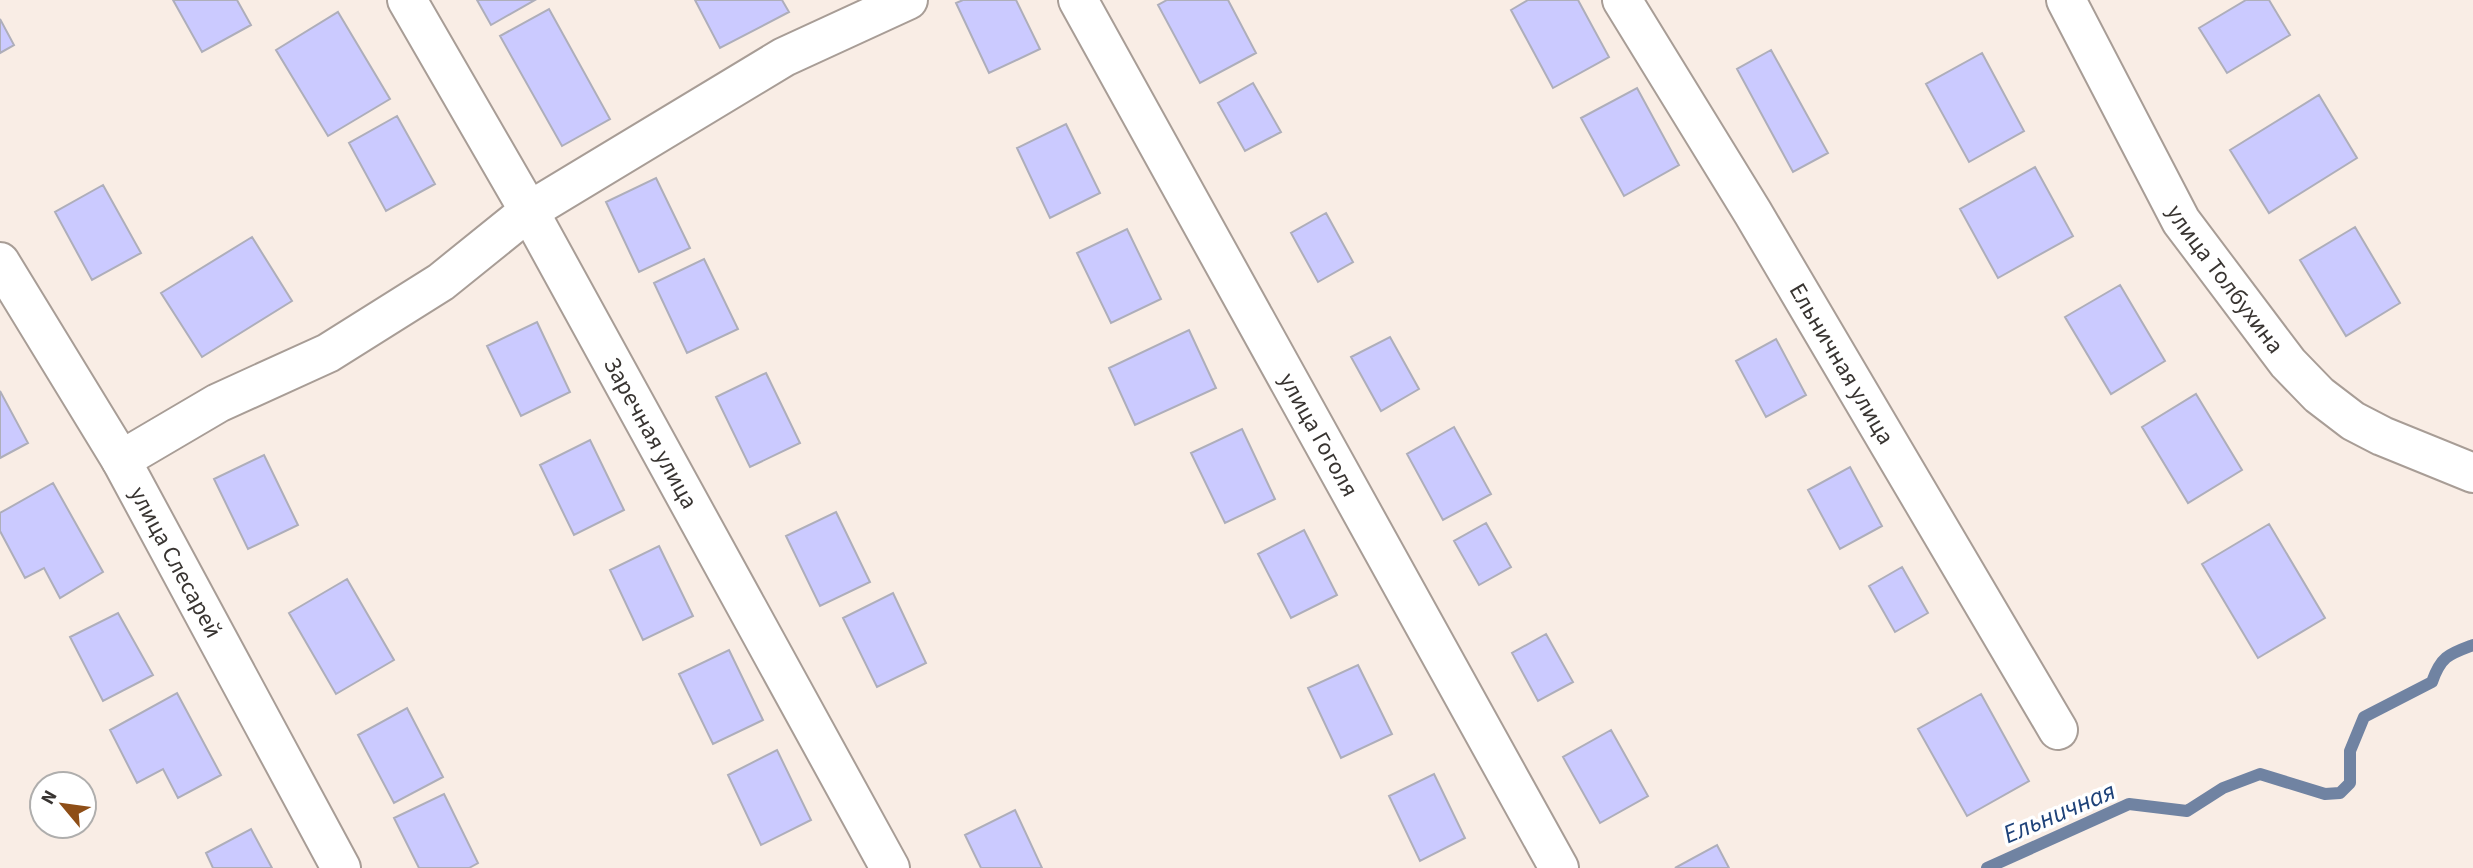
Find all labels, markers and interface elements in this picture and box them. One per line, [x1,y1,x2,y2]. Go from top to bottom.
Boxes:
street label: улица Толбухина [2157,199,2292,361]
street label: Ельничная улица [1780,277,1903,451]
street label: Заречная улица [595,351,706,516]
street label: улица Гоголя [1270,366,1367,503]
street label: улица Слесарей [120,480,231,644]
north arrow [28,770,98,840]
water label: Ельничная [1997,772,2121,853]
text: N [35,785,64,810]

